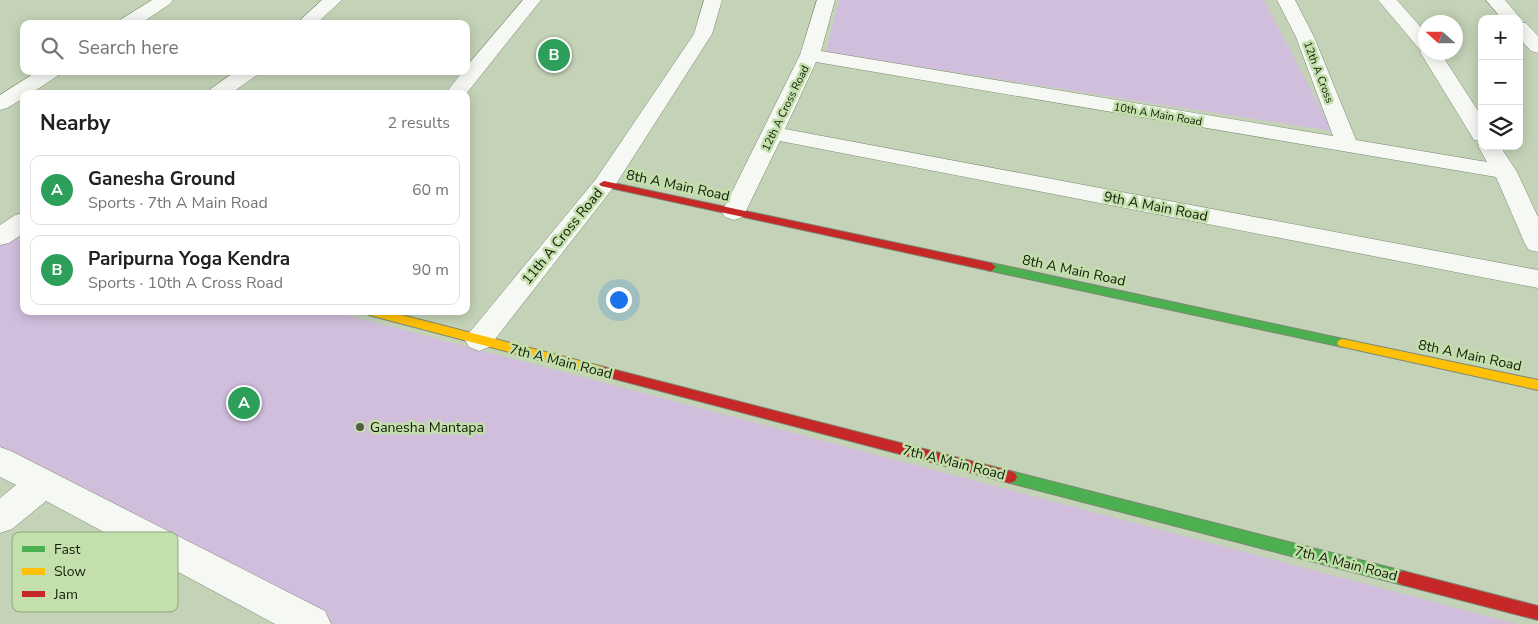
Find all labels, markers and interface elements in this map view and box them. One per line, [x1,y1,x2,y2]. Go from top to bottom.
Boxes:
north arrow [1418,15,1463,60]
map controls [1478,15,1523,150]
button: + [1478,15,1523,60]
search box [20,20,470,75]
icon: search [38,34,66,62]
text: Search here [78,35,179,61]
pin: B [538,36,570,74]
street label: 12th A Cross [1300,39,1337,105]
button: − [1478,60,1523,105]
street label: 12th A Cross Road [758,63,813,153]
street label: 10th A Main Road [1113,99,1203,130]
button: layers [1478,105,1523,150]
text: Nearby [40,109,110,137]
text: 2 results [388,112,450,134]
street label: 8th A Main Road [624,165,731,206]
text: Ganesha Ground [88,166,235,192]
text: A [51,179,63,201]
text: 60 m [412,179,449,201]
street label: 11th A Cross Road [518,184,607,288]
street label: 9th A Main Road [1102,187,1209,226]
text: Sports · 7th A Main Road [88,192,268,214]
text: Paripurna Yoga Kendra [88,246,290,272]
street label: 8th A Main Road [1020,250,1127,291]
text: B [51,259,63,281]
text: 90 m [412,259,449,281]
text: Sports · 10th A Cross Road [88,272,283,294]
your location [606,287,632,313]
street label: 8th A Main Road [1416,335,1523,376]
street label: 7th A Main Road [507,340,614,383]
pin: A [228,384,260,422]
place label: Ganesha Mantapa [370,418,484,437]
marker: Ganesha Mantapa [354,421,366,433]
street label: 7th A Main Road [900,441,1007,484]
legend [12,532,178,612]
text: Fast [54,540,80,559]
street label: 7th A Main Road [1292,542,1399,585]
text: Slow [54,562,86,581]
text: Jam [53,585,78,604]

